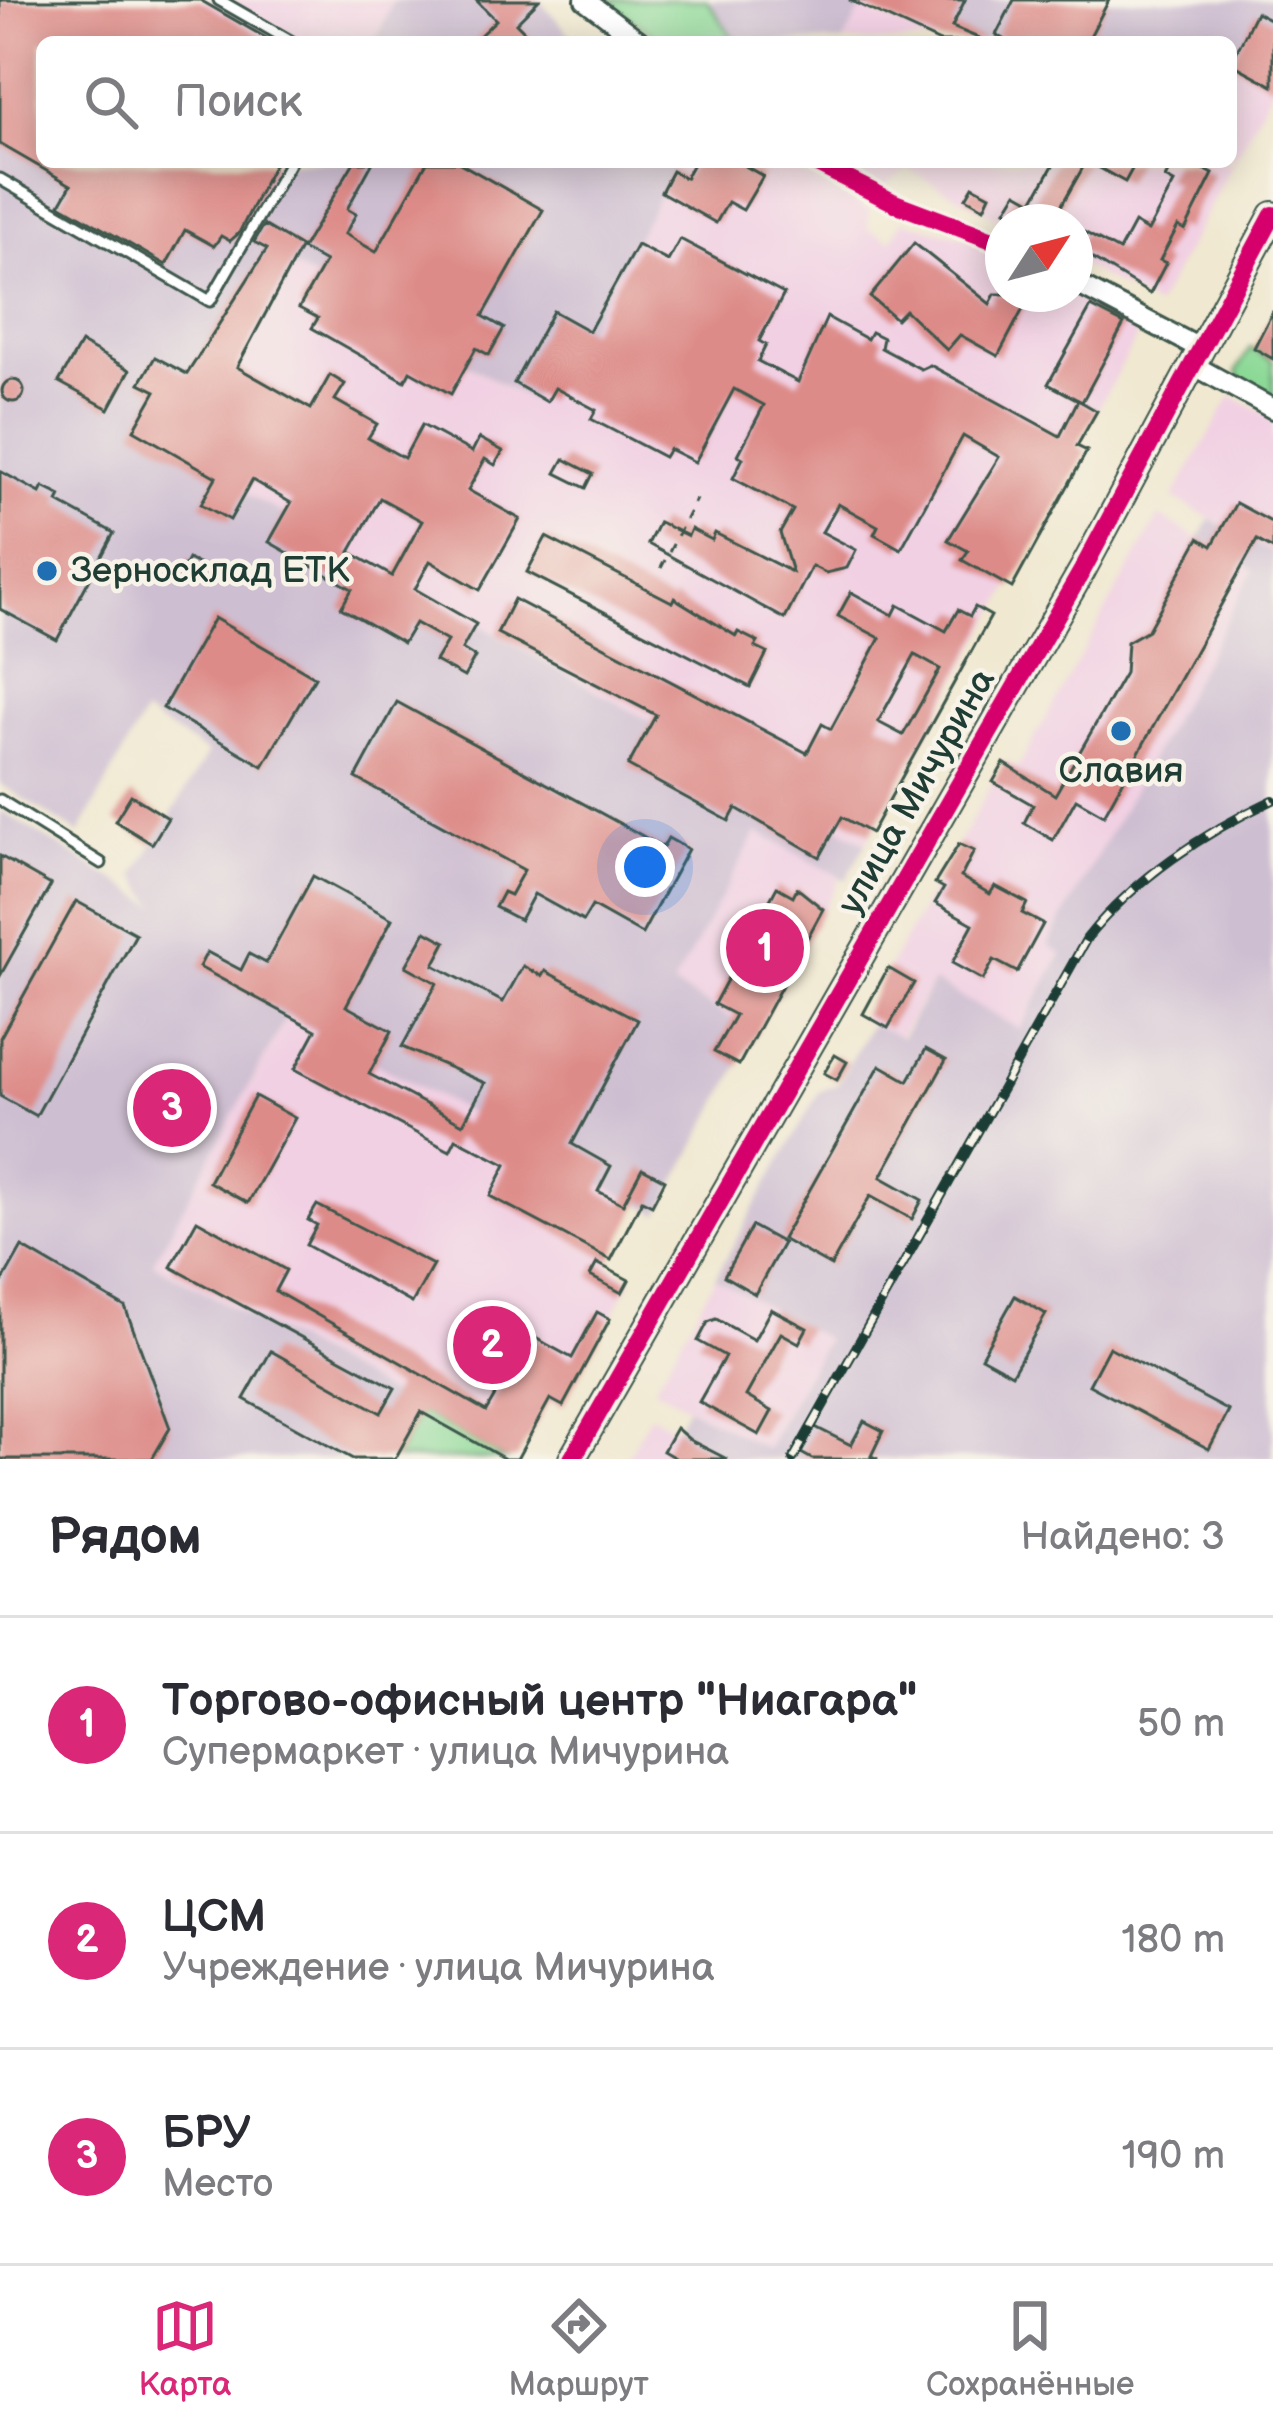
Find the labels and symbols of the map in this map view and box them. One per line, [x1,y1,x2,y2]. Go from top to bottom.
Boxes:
north arrow [985,204,1093,312]
place label: Зерносклад ЕТК [71,550,350,593]
marker: Зерносклад ЕТК [34,558,60,584]
street label: улица Мичурина [829,661,1005,923]
marker: Славия [1108,718,1134,744]
place label: Славия [1059,750,1184,793]
your location [615,837,675,897]
pin: 1 [726,903,804,993]
pin: 3 [133,1063,211,1153]
pin: 2 [453,1300,531,1390]

